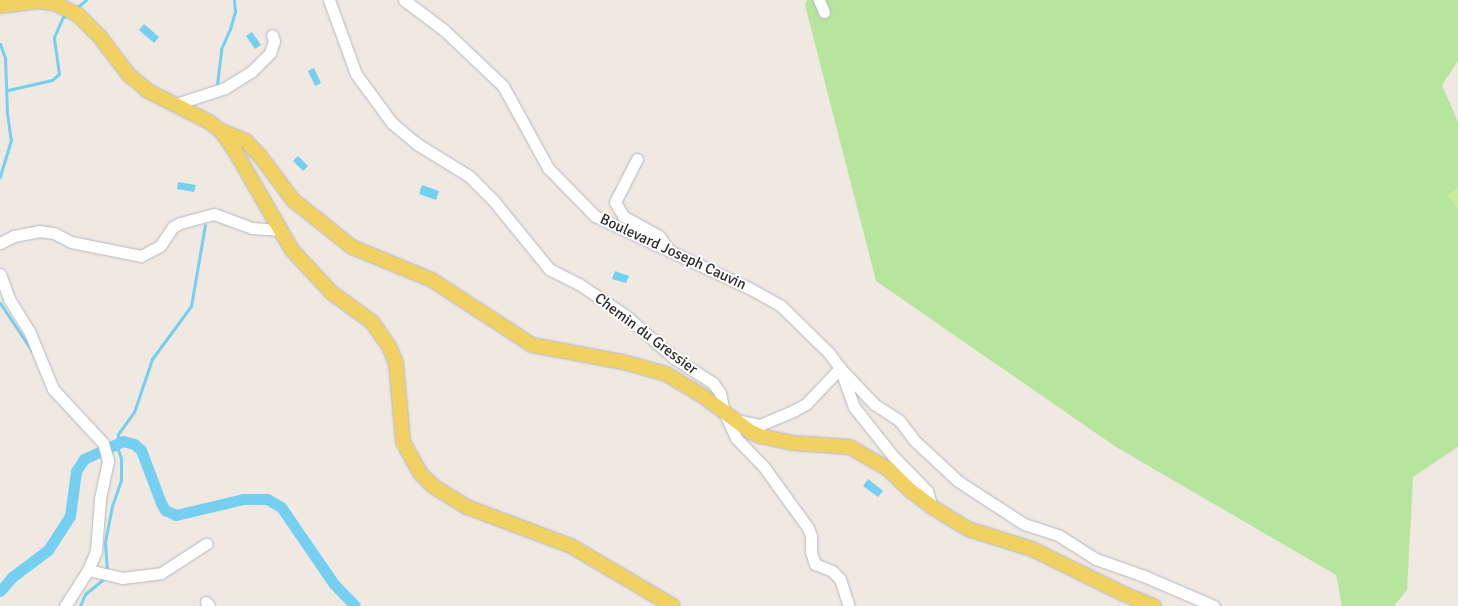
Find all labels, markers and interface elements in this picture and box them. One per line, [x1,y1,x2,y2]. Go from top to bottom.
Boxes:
street label: Boulevard Joseph Cauvin [597,210,749,294]
street label: Chemin du Gressier [591,289,701,379]

